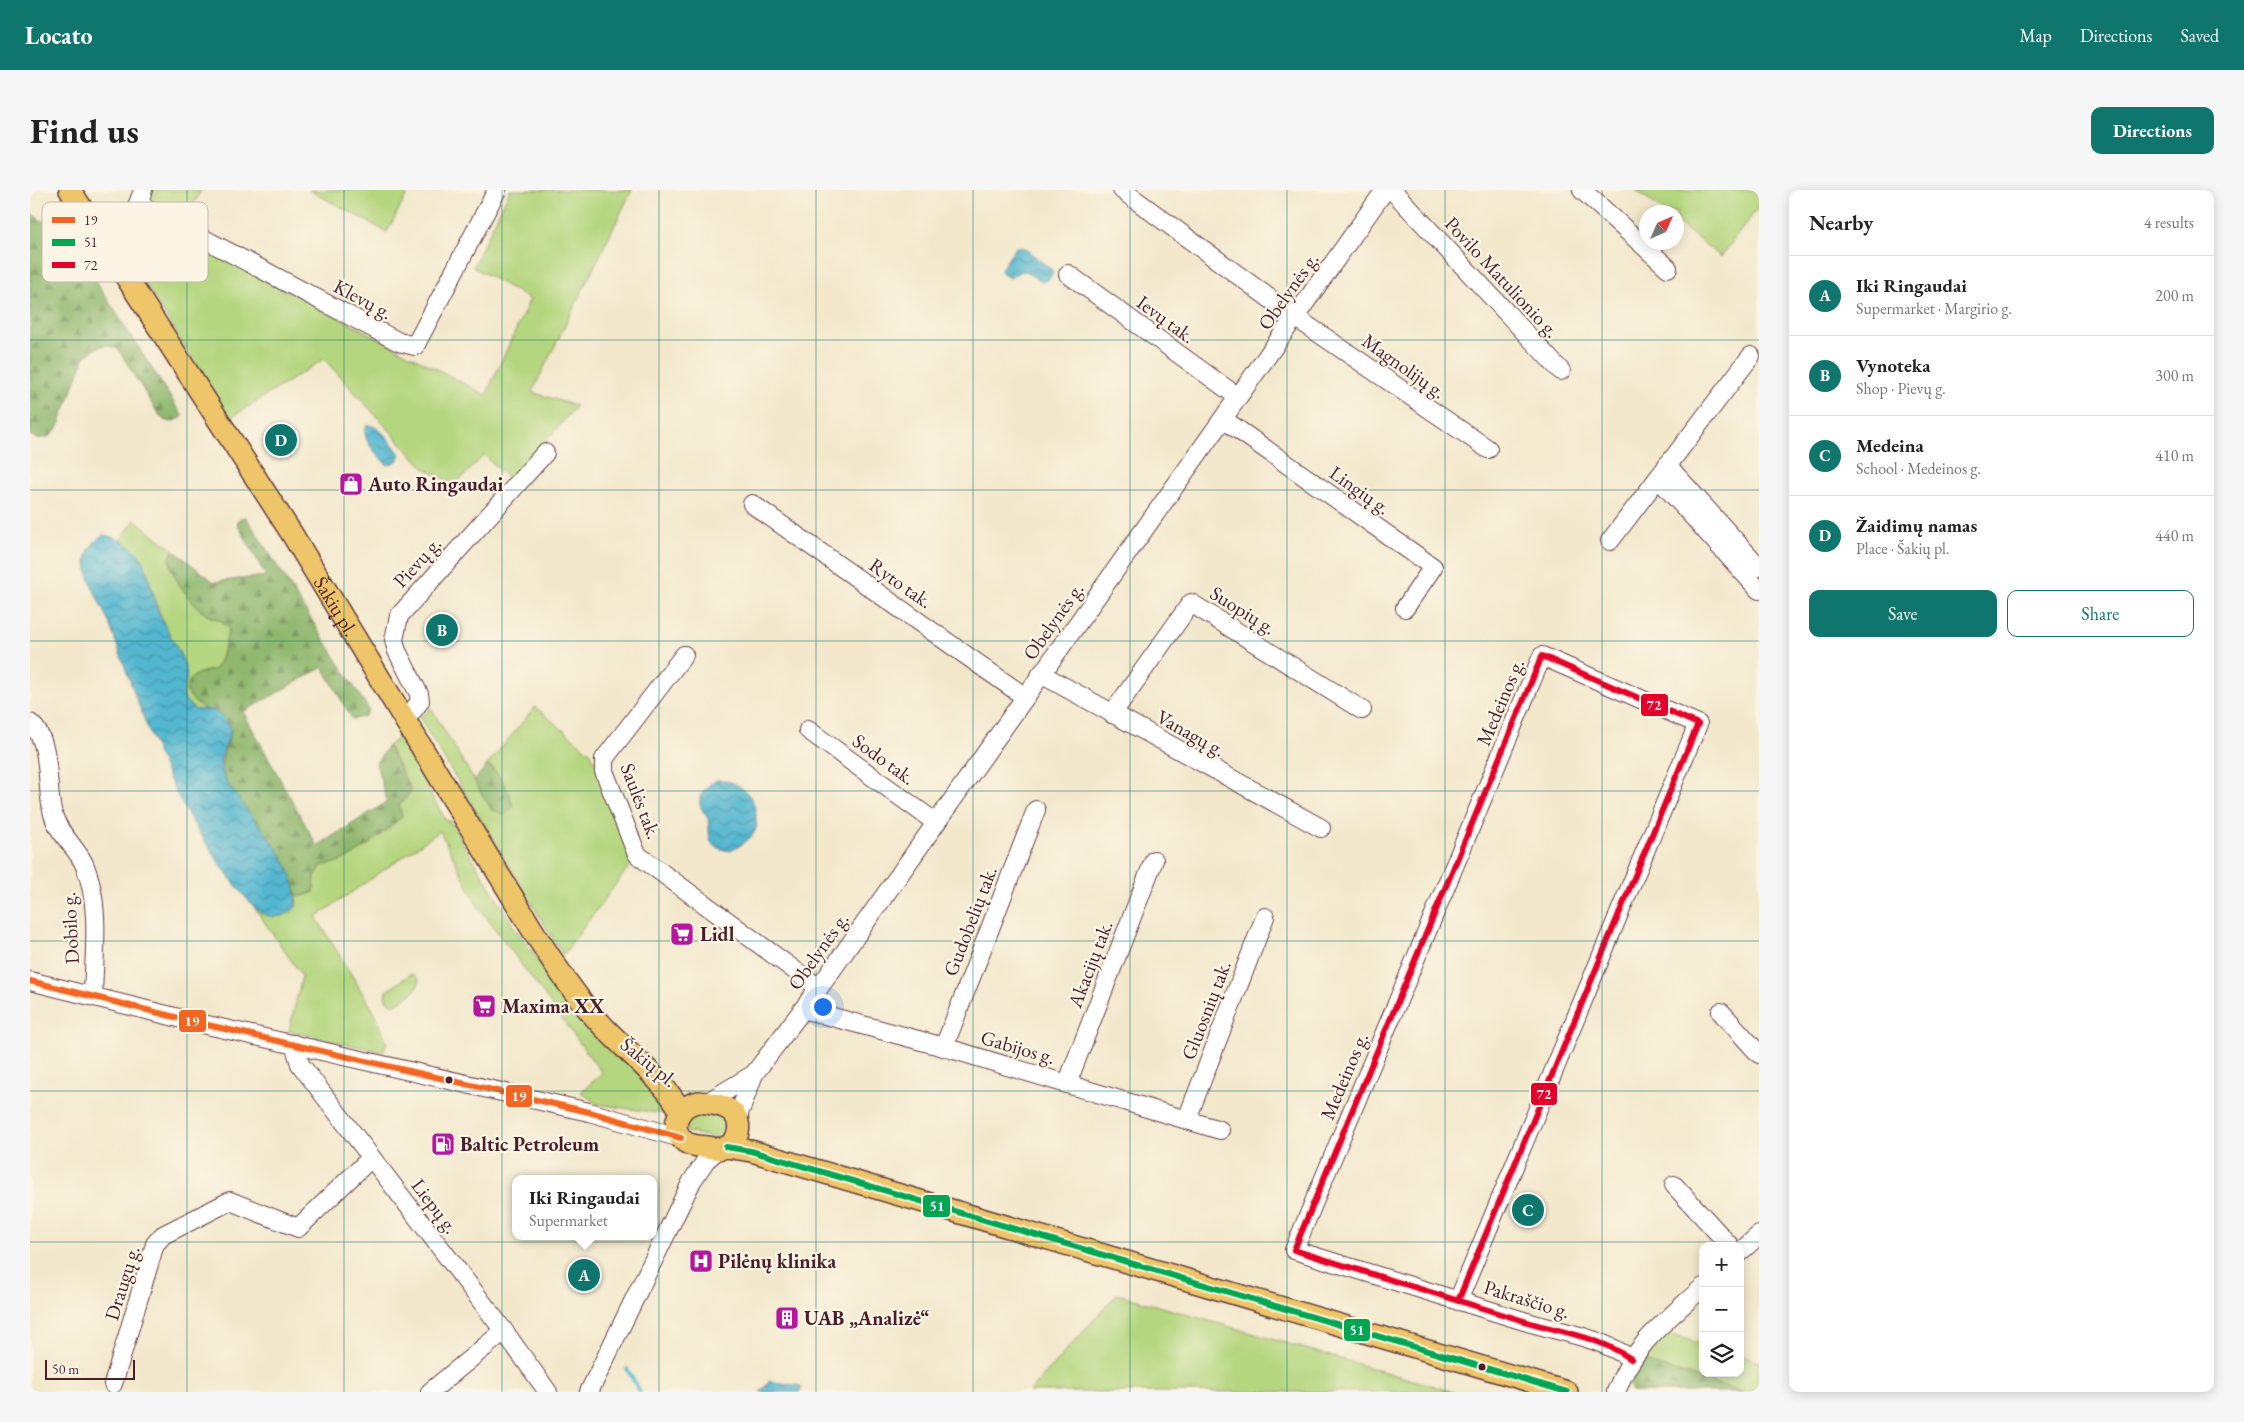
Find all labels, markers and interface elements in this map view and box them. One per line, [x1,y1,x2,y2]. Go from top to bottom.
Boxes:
text: Locato [25,20,93,51]
text: Map [2020,24,2052,47]
text: Directions [2080,24,2152,47]
text: Saved [2180,24,2219,47]
button: Directions [2091,107,2214,154]
text: Find us [30,108,139,153]
legend [42,202,208,282]
north arrow [1639,205,1684,250]
text: Nearby [1809,209,1873,236]
text: 19 [84,211,98,229]
street label: Povilo Matulionio g. [1439,211,1565,343]
text: 4 results [2144,212,2194,233]
text: 51 [84,233,97,251]
street label: Obelynės g. [1252,247,1324,335]
text: 72 [84,256,98,274]
street label: Klevų g. [329,273,397,325]
text: Iki Ringaudai [1856,273,1967,298]
text: A [1819,285,1831,306]
text: 200 m [2155,285,2194,306]
street label: Ievų tak. [1132,289,1200,349]
text: Supermarket · Margirio g. [1856,298,2012,319]
street label: Magnolijų g. [1357,328,1451,404]
text: Vynoteka [1856,353,1931,378]
text: B [1820,365,1830,386]
text: 300 m [2155,365,2194,386]
text: Shop · Pievų g. [1856,378,1946,399]
pin: D [265,421,297,459]
text: Medeina [1856,433,1924,458]
text: C [1819,445,1831,466]
text: 410 m [2155,445,2194,466]
text: School · Medeinos g. [1856,458,1981,479]
street label: Lingių g. [1324,460,1396,520]
shop icon: Auto Ringaudai [338,471,364,497]
place label: Auto Ringaudai [367,471,503,497]
text: Žaidimų namas [1856,513,1977,538]
text: D [1819,525,1831,546]
text: 440 m [2155,525,2194,546]
street label: Pievų g. [387,531,447,593]
text: Place · Šakių pl. [1856,538,1950,559]
street label: Ryto tak. [864,552,938,614]
street label: Šakių pl. [308,571,364,641]
street label: Obelynės g. [1017,577,1089,665]
street label: Suopių g. [1205,580,1281,640]
button: Save [1809,590,1997,637]
button: Share [2007,590,2194,637]
pin: B [426,611,458,649]
street label: Medeinos g. [1470,654,1530,750]
line badge: 72 [1640,693,1669,717]
text: 72 [1647,696,1662,714]
street label: Vanagų g. [1152,704,1230,762]
street label: Sodo tak. [847,727,921,791]
street label: Saulės tak. [615,759,667,843]
street label: Gudobelių tak. [937,862,1003,980]
street label: Dobilo g. [55,891,85,965]
street label: Obelynės g. [782,907,854,995]
street label: Akacijų tak. [1061,917,1119,1012]
supermarket icon: Lidl [669,921,695,947]
place label: Lidl [700,921,735,947]
street label: Gluosnių tak. [1175,957,1237,1063]
supermarket icon: Maxima XX [471,993,497,1019]
place label: Maxima XX [502,993,604,1019]
your location [810,994,836,1020]
line badge: 19 [178,1009,207,1033]
text: 19 [185,1012,200,1030]
street label: Gabijos g. [978,1024,1058,1070]
street label: Medeinos g. [1314,1028,1374,1124]
street label: Šakių pl. [615,1031,683,1093]
unlabelled marker [444,1075,454,1085]
line badge: 72 [1530,1082,1558,1106]
line badge: 19 [505,1084,533,1108]
text: 72 [1537,1085,1552,1103]
text: 19 [512,1087,527,1105]
fuel station icon: Baltic Petroleum [430,1131,456,1157]
place label: Baltic Petroleum [460,1131,599,1157]
street label: Liepų g. [406,1173,464,1239]
popup [512,1175,657,1240]
text: Iki Ringaudai [529,1185,640,1210]
pin: C [1512,1191,1544,1229]
line badge: 51 [922,1194,951,1218]
text: 51 [930,1197,944,1215]
text: Supermarket [529,1210,608,1231]
street label: Draugų g. [98,1242,146,1324]
map controls [1699,1242,1744,1377]
button: + [1699,1242,1744,1287]
hospital icon: Pilėnų klinika [688,1248,714,1274]
place label: Pilėnų klinika [718,1248,836,1274]
pin: A [568,1256,600,1294]
street label: Pakraščio g. [1481,1274,1573,1324]
button: − [1699,1287,1744,1332]
building icon: UAB „Analizė“ [774,1305,800,1331]
place label: UAB „Analizė“ [804,1305,929,1331]
line badge: 51 [1343,1318,1371,1342]
text: 51 [1350,1321,1364,1339]
button: layers [1699,1332,1744,1377]
scale bar [45,1357,135,1380]
text: 50 m [52,1360,79,1378]
unlabelled marker [1477,1362,1487,1372]

